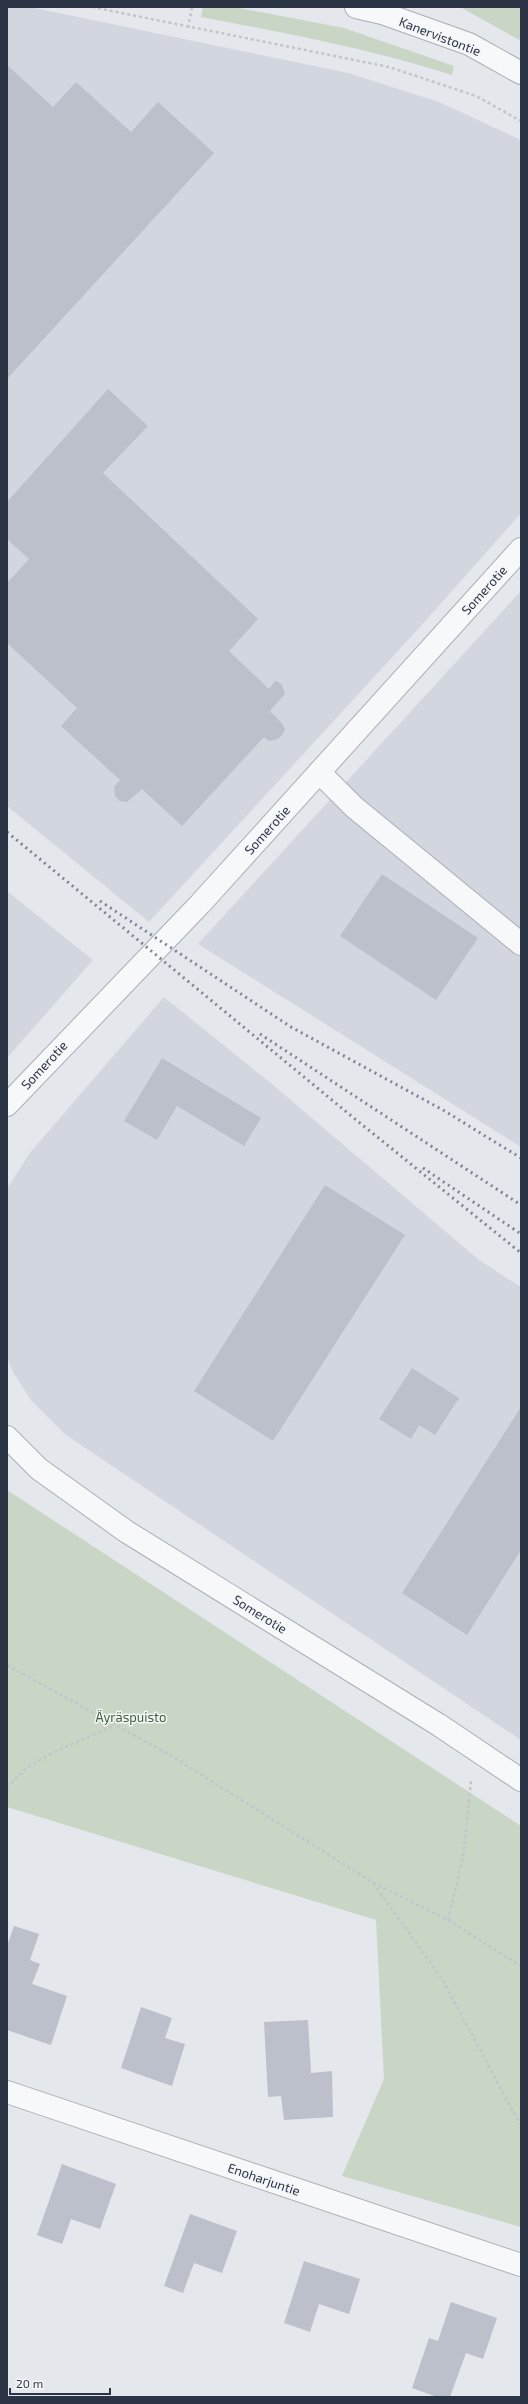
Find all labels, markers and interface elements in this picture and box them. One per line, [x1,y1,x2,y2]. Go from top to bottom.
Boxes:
street label: Kanervistontie [397,13,483,59]
street label: Somerotie [458,562,510,618]
street label: Somerotie [241,802,293,858]
street label: Somerotie [17,1037,71,1093]
street label: Somerotie [230,1591,290,1637]
park label: Äyräspuisto [96,1709,166,1725]
street label: Enoharjuntie [226,2159,302,2199]
scale bar [10,2370,110,2396]
text: 20 m [16,2376,43,2390]

